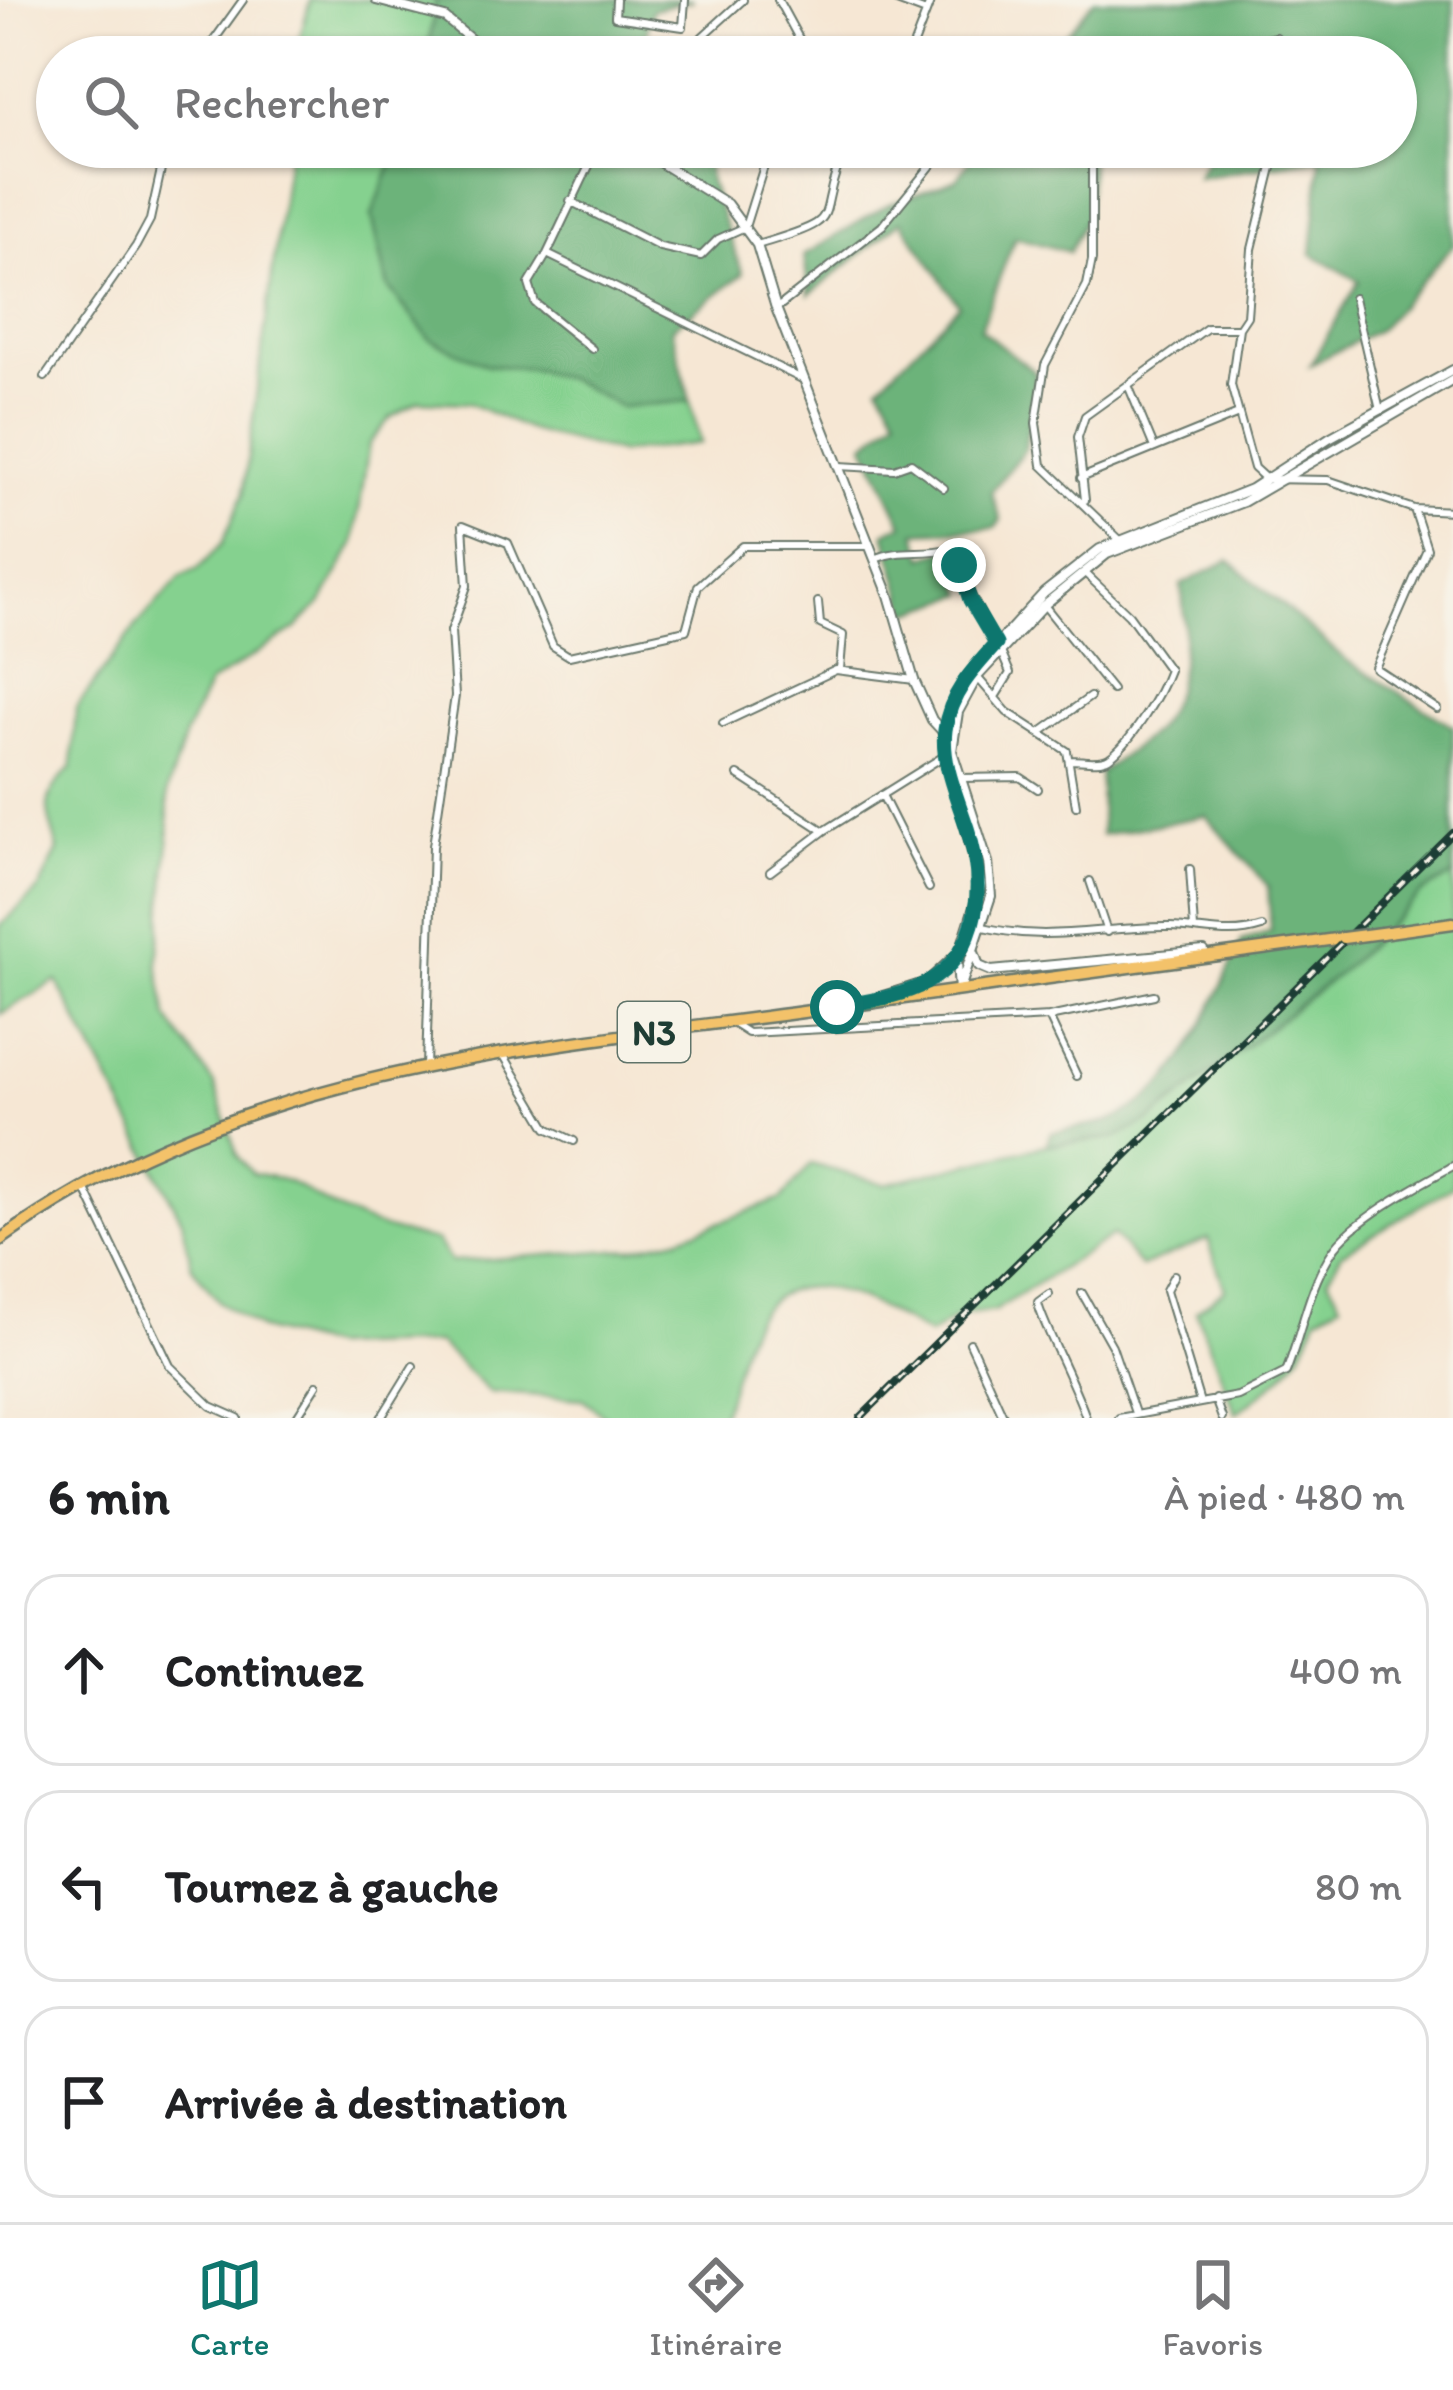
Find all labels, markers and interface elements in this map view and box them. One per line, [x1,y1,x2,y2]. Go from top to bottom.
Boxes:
search box [36,36,1417,168]
icon: search [78,69,144,135]
text: Rechercher [174,75,389,129]
route end [932,538,986,592]
route start [810,980,864,1034]
road number: N3 [618,1002,690,1062]
text: 6 min [48,1466,170,1527]
text: À pied · 480 m [1164,1473,1405,1520]
icon: ahead [51,1637,117,1703]
text: Continuez [165,1643,363,1697]
text: 400 m [1289,1647,1402,1694]
icon: left [51,1853,117,1919]
text: Tournez à gauche [165,1859,499,1913]
text: 80 m [1315,1863,1402,1910]
icon: arrive [51,2069,117,2135]
text: Arrivée à destination [165,2075,567,2129]
tab: Carte [190,2252,270,2363]
tab: Itinéraire [649,2252,783,2363]
tab: Favoris [1162,2252,1263,2363]

